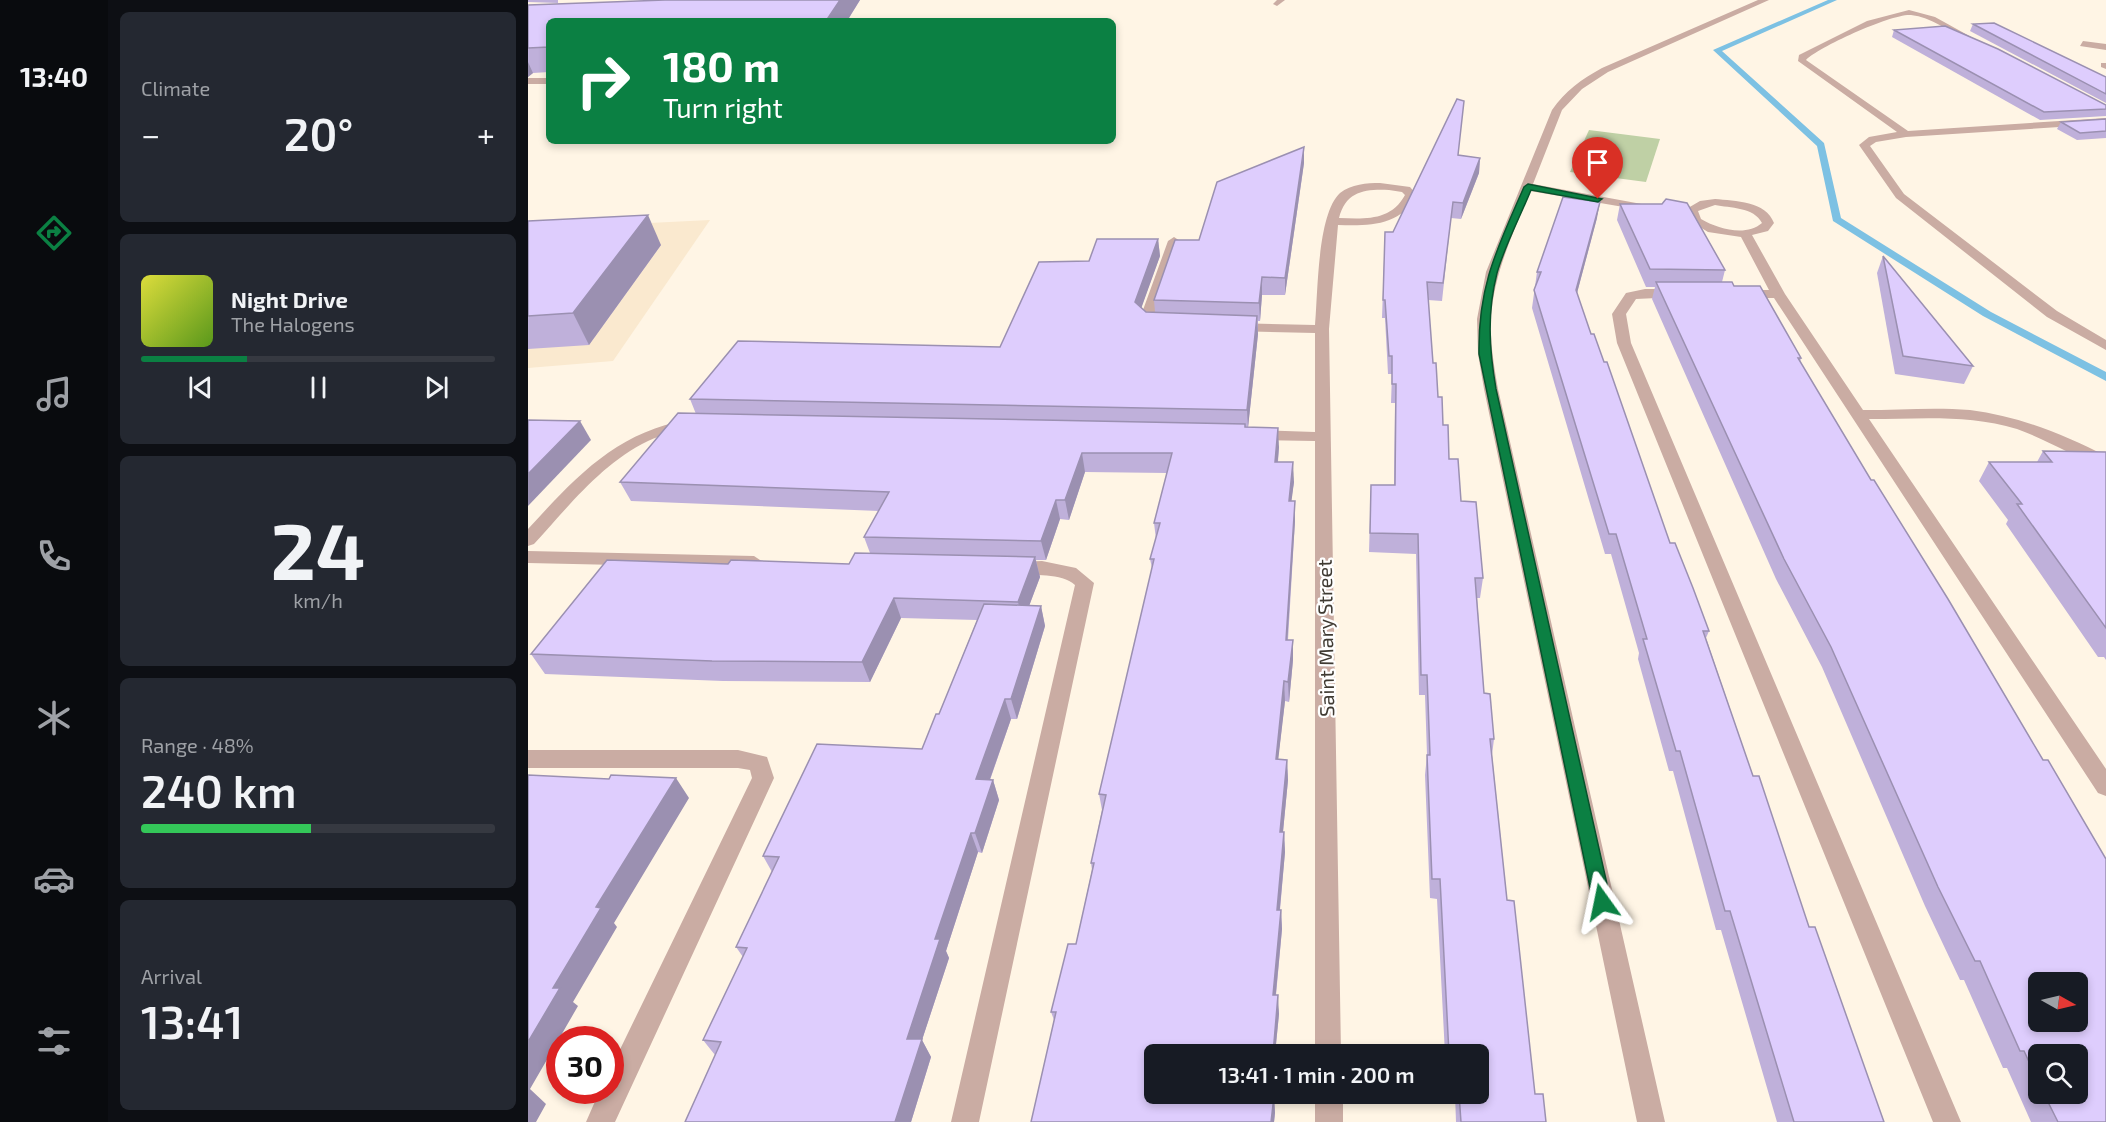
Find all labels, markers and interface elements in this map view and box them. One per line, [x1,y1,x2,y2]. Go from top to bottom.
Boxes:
text: 180 m [663,40,780,90]
icon: right [564,42,642,120]
text: 13:40 [20,60,88,92]
text: Climate [141,76,210,100]
text: Turn right [663,91,783,123]
text: 20° [284,106,353,160]
text: − [141,114,160,154]
text: + [477,114,495,154]
pin [1572,137,1623,199]
icon: arrive [1581,146,1614,179]
icon: directions [33,212,75,254]
text: Night Drive [231,286,348,312]
text: The Halogens [231,312,355,336]
icon: previous [184,371,217,404]
icon: pause [302,371,335,404]
icon: next [420,371,453,404]
icon: music [33,373,75,415]
text: 24 [270,502,366,596]
icon: phone [33,535,75,577]
street label: Saint Mary Street [1312,559,1338,717]
text: km/h [293,588,343,612]
icon: climate [33,697,75,739]
text: Range · 48% [141,733,254,757]
text: 240 km [141,763,297,817]
icon: car [33,858,75,900]
position arrow [1570,870,1634,934]
text: Arrival [141,964,202,988]
north arrow [2028,972,2088,1032]
map controls [2028,972,2088,1104]
text: 13:41 [141,994,243,1048]
icon: filters [33,1020,75,1062]
speed limit sign: 30 [546,1026,624,1104]
button: search [2028,1044,2088,1104]
text: 13:41 · 1 min · 200 m [1218,1061,1415,1087]

